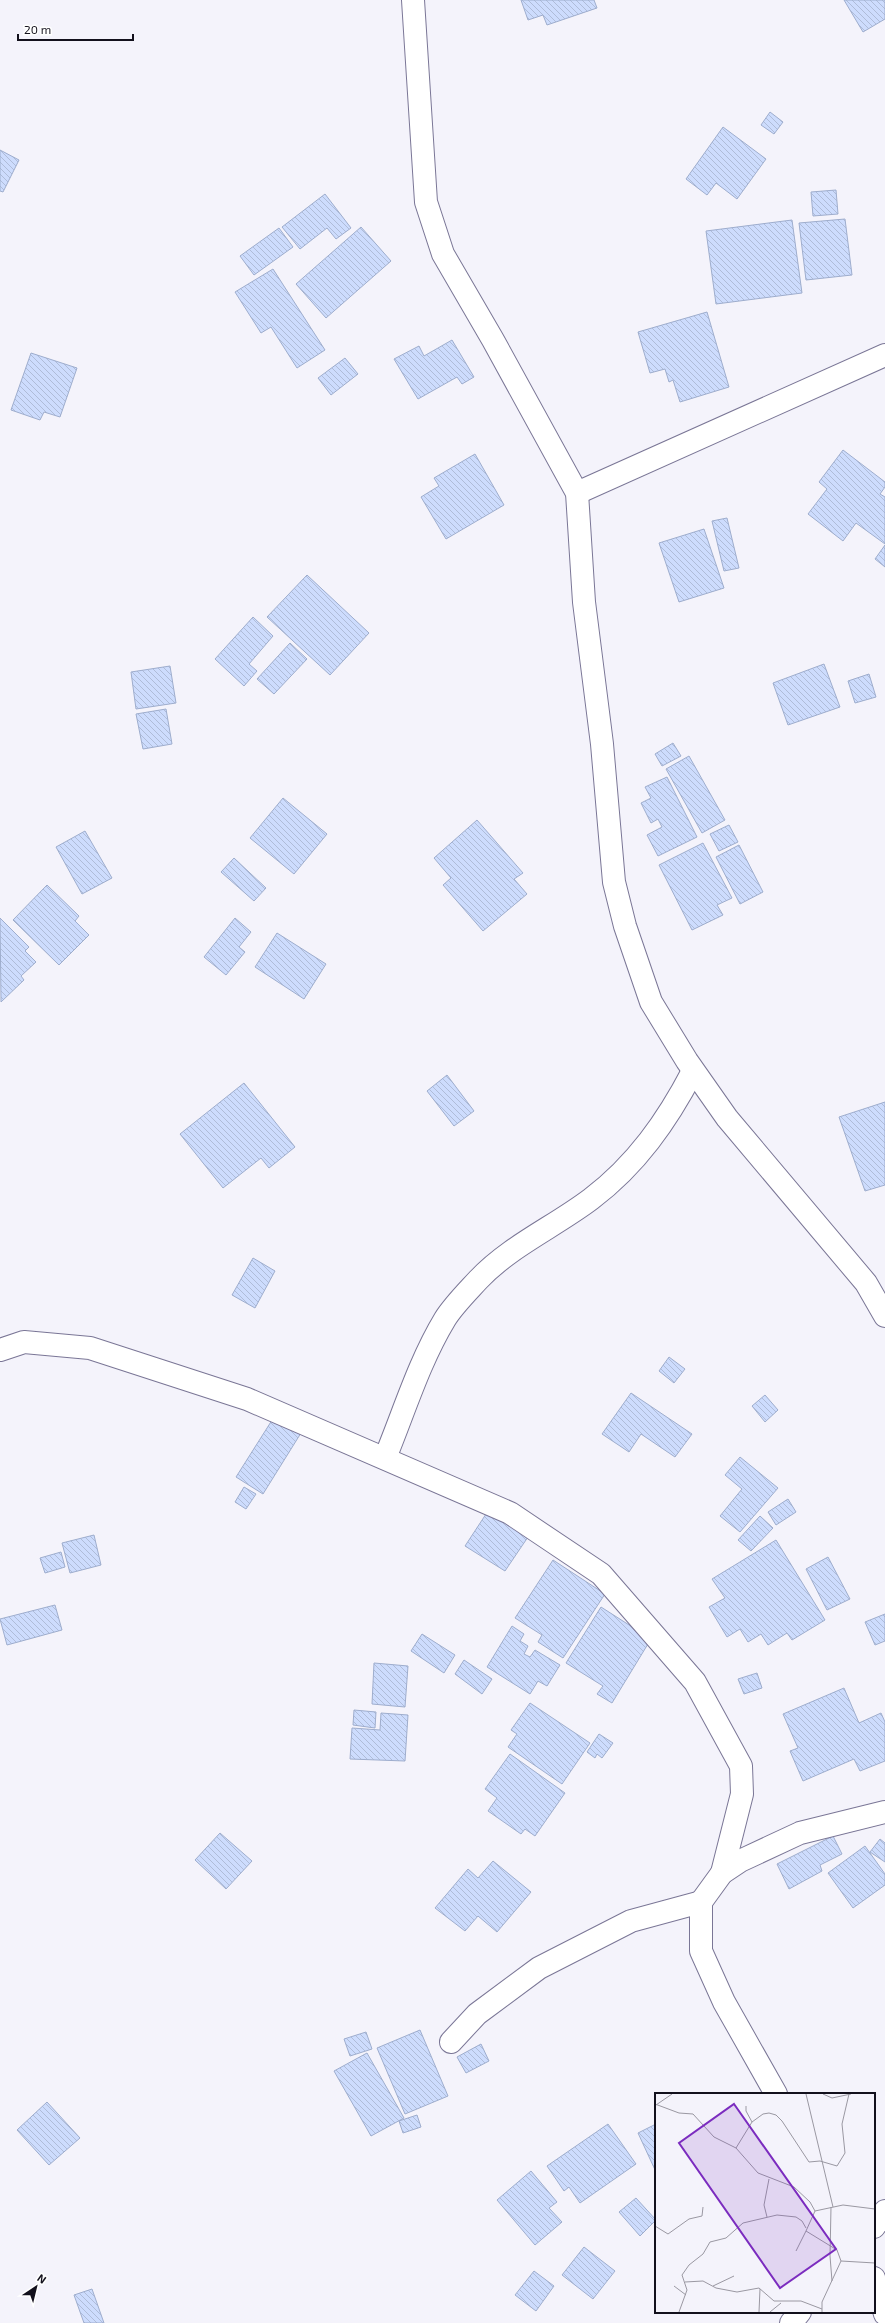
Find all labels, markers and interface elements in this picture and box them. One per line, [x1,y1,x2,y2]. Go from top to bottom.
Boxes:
scale bar [18,16,133,42]
text: 20 m [24,22,51,36]
inset map [655,2093,875,2313]
north arrow [16,2267,56,2307]
text: N [35,2271,49,2286]

